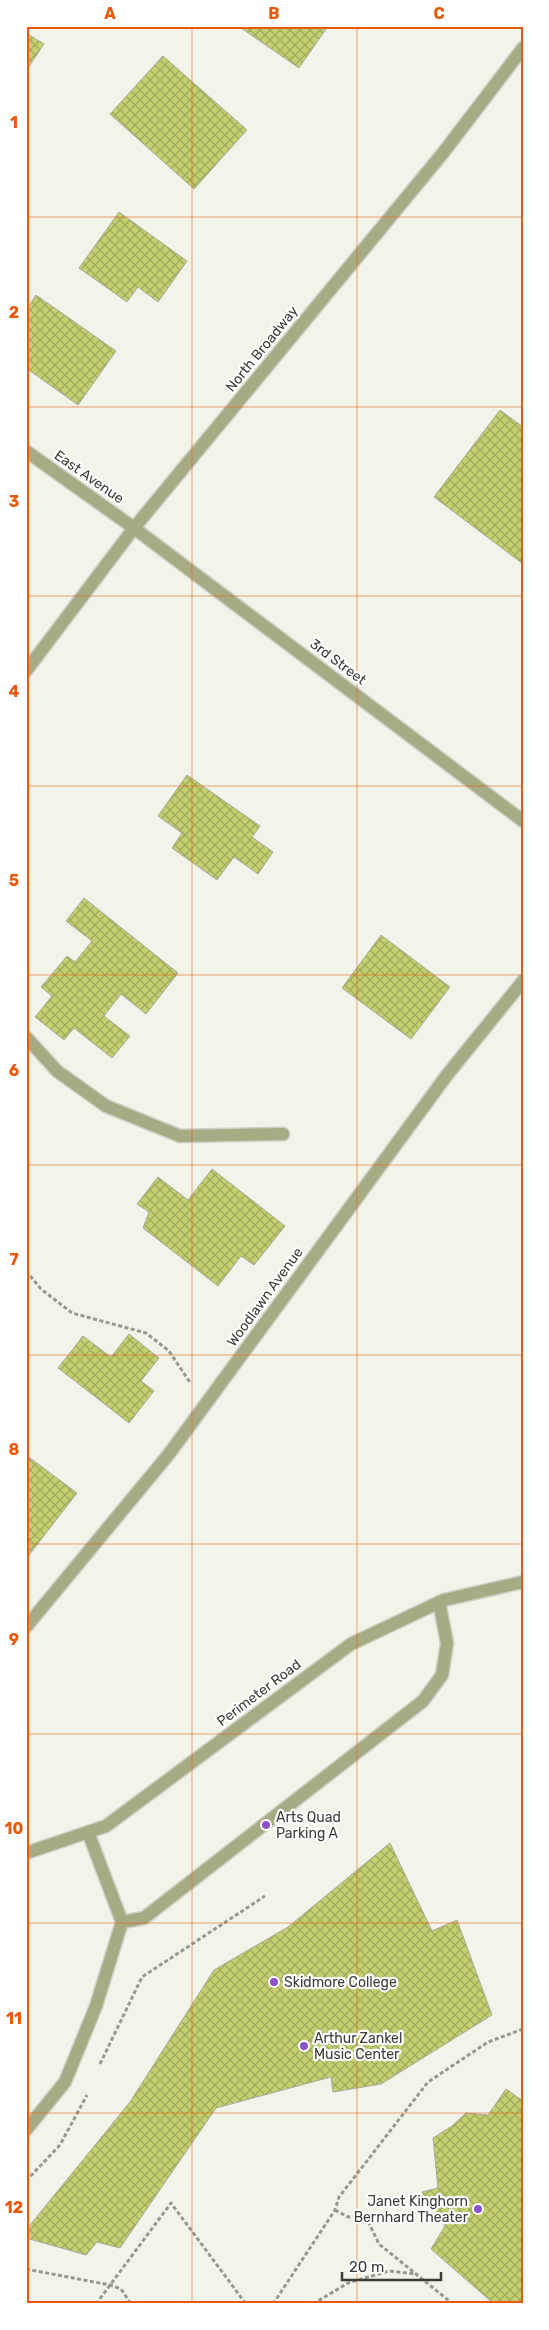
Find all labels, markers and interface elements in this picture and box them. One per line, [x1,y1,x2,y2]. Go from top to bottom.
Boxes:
text: A [104,4,116,23]
text: B [268,4,280,23]
text: C [433,4,445,23]
text: 1 [10,113,18,132]
street label: North Broadway [222,302,302,395]
text: 2 [9,303,19,322]
street label: East Avenue [51,447,127,507]
text: 3 [9,492,19,511]
street label: 3rd Street [307,635,370,689]
text: 4 [9,682,20,701]
text: 5 [9,871,19,890]
text: 6 [9,1061,19,1080]
street label: Woodlawn Avenue [223,1244,307,1350]
text: 7 [9,1250,19,1269]
text: 8 [9,1440,20,1459]
text: 9 [9,1630,19,1649]
street label: Perimeter Road [214,1656,304,1730]
place label: Arts Quad Parking A [276,1809,341,1842]
text: 10 [5,1819,24,1838]
marker: Arts Quad Parking A [260,1819,272,1831]
place label: Skidmore College [284,1974,397,1991]
marker: Skidmore College [268,1976,280,1988]
text: 11 [6,2009,22,2028]
place label: Arthur Zankel Music Center [314,2030,402,2063]
marker: Arthur Zankel Music Center [298,2040,310,2052]
place label: Janet Kinghorn Bernhard Theater [354,2193,469,2226]
text: 12 [5,2198,23,2217]
marker: Janet Kinghorn Bernhard Theater [472,2203,484,2215]
scale bar [342,2250,440,2282]
text: 20 m [349,2258,384,2276]

